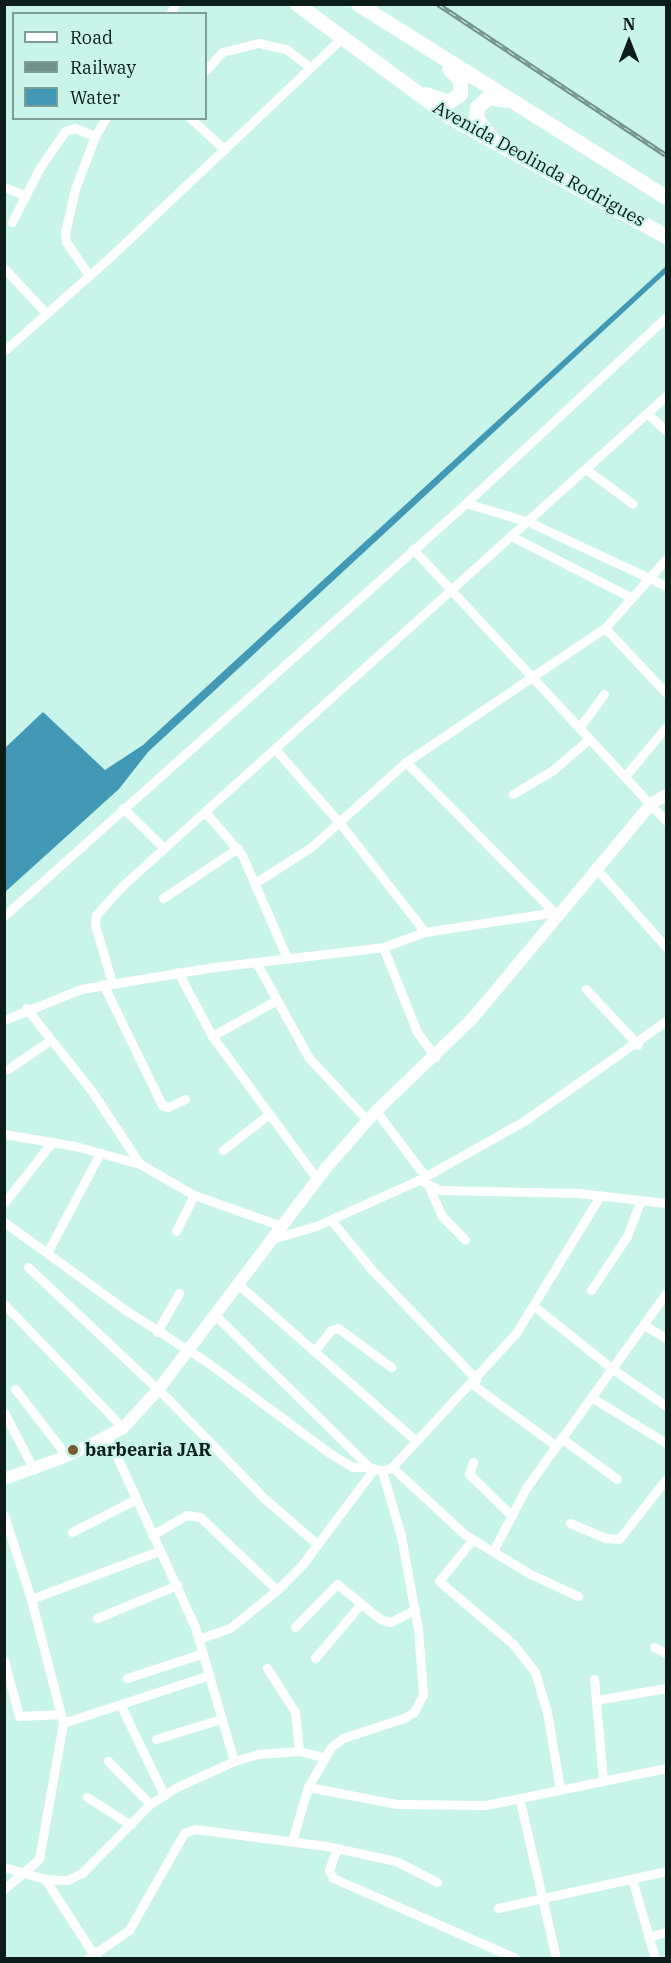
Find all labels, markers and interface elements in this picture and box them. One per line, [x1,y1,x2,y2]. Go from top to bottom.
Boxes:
legend [12,12,207,120]
north arrow [599,12,659,72]
text: N [623,14,635,34]
text: Road [70,26,113,49]
text: Railway [70,56,136,79]
text: Water [70,86,120,109]
street label: Avenida Deolinda Rodrigues [429,97,649,231]
place label: barbearia JAR [85,1439,211,1461]
marker: barbearia JAR [66,1443,80,1457]

